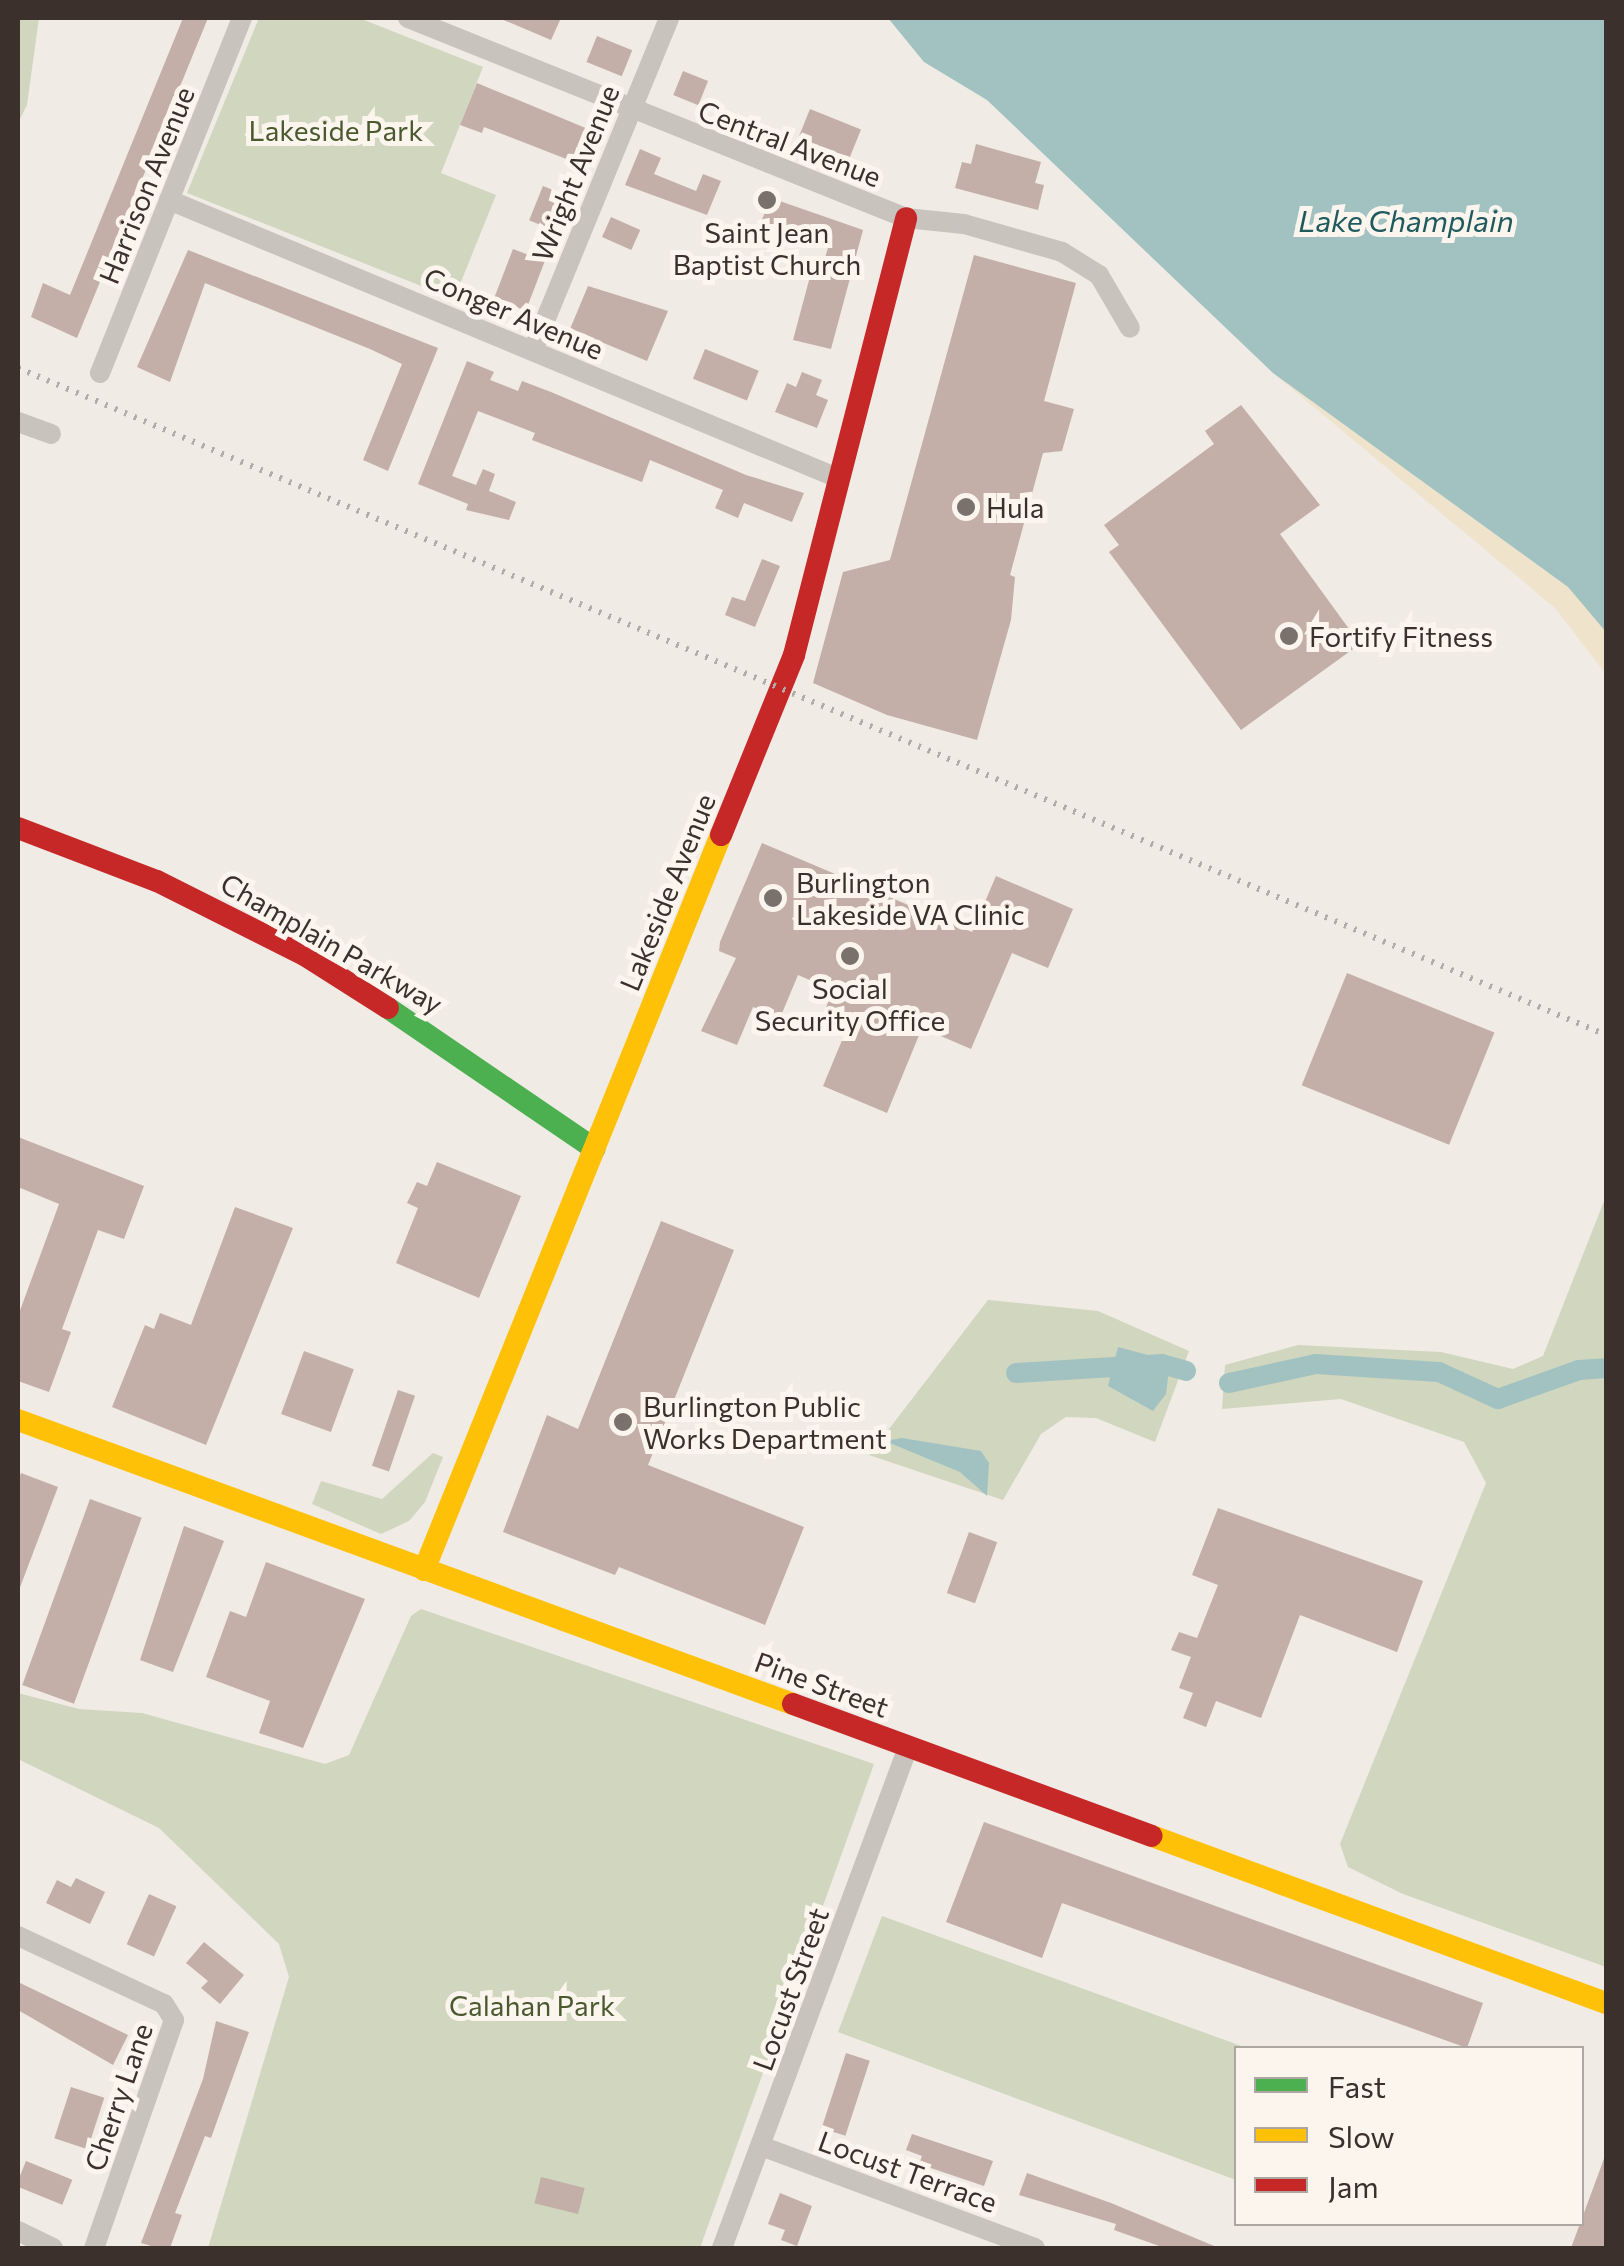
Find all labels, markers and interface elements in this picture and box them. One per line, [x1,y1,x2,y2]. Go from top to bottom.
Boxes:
street label: Wright Avenue [524,80,626,266]
street label: Harrison Avenue [91,82,201,288]
street label: Central Avenue [694,93,886,193]
park label: Lakeside Park [249,113,423,147]
marker: Saint Jean Baptist Church [756,189,778,211]
water label: Lake Champlain [1298,202,1514,238]
place label: Saint Jean Baptist Church [673,215,861,281]
street label: Conger Avenue [419,260,609,366]
place label: Hula [986,490,1044,524]
marker: Hula [955,496,977,518]
place label: Fortify Fitness [1309,619,1493,653]
marker: Fortify Fitness [1278,625,1300,647]
street label: Lakeside Avenue [612,789,722,995]
place label: Burlington Lakeside VA Clinic [796,865,1025,931]
street label: Champlain Parkway [215,866,449,1020]
marker: Burlington Lakeside VA Clinic [760,885,786,911]
marker: Social Security Office [839,945,861,967]
place label: Social Security Office [755,971,945,1037]
place label: Burlington Public Works Department [643,1389,887,1455]
marker: Burlington Public Works Department [612,1411,634,1433]
street label: Pine Street [750,1644,894,1724]
street label: Locust Street [745,1903,835,2075]
park label: Calahan Park [449,1988,615,2022]
street label: Cherry Lane [77,2019,159,2175]
legend [1234,2046,1584,2226]
text: Fast [1328,2067,1386,2104]
text: Slow [1328,2117,1395,2154]
street label: Locust Terrace [814,2123,1002,2219]
text: Jam [1328,2167,1379,2204]

